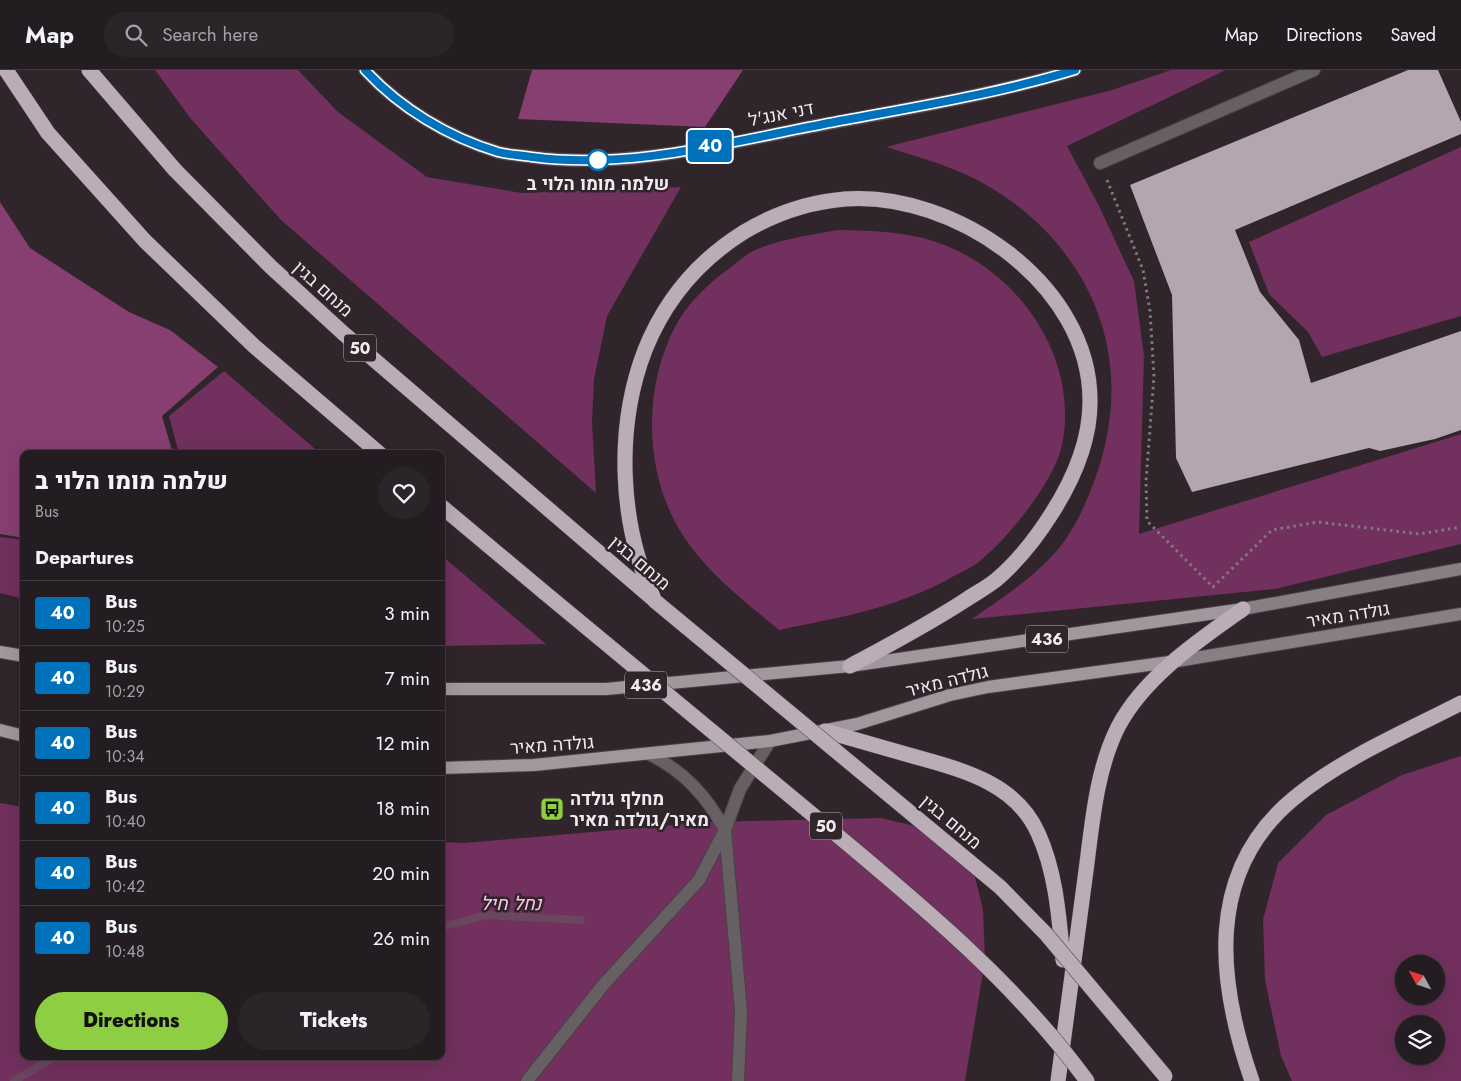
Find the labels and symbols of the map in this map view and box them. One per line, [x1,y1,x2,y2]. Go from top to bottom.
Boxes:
street label: דני אנג'ל [746,95,816,133]
line badge: 40 [688,130,732,162]
marker: שלמה מומו הלוי ב [587,149,609,171]
place label: שלמה מומו הלוי ב [527,171,669,197]
street label: מנחם בגין [287,255,359,323]
road number: 50 [344,334,376,362]
street label: מנחם בגין [604,530,676,596]
street label: גולדה מאיר [1304,596,1392,634]
road number: 436 [1026,626,1068,652]
street label: גולדה מאיר [903,658,991,704]
road number: 436 [625,672,667,698]
street label: גולדה מאיר [509,729,595,761]
place label: מחלף גולדה מאיר/גולדה מאיר [570,786,709,833]
street label: מנחם בגין [915,789,987,855]
bus stop icon: מחלף גולדה מאיר/גולדה מאיר [539,796,565,822]
road number: 50 [810,812,842,839]
water label: נחל חיל [481,890,543,917]
north arrow [1395,955,1445,1005]

